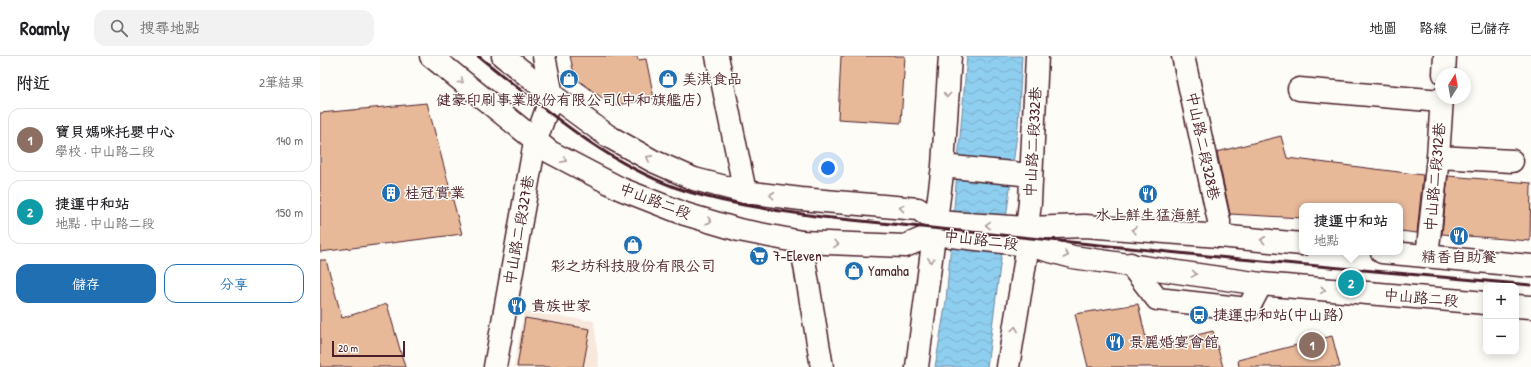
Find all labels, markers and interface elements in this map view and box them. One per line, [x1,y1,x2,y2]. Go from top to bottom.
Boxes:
search box [94,10,374,46]
text: Roamly [20,15,70,41]
icon: search [108,17,130,39]
text: 搜尋地點 [140,17,200,38]
text: 地圖 [1369,18,1397,37]
text: 路線 [1419,18,1447,37]
text: 已儲存 [1469,18,1511,37]
shop icon: 健豪印刷事業股份有限公司(中和旗艦店) [558,68,580,90]
shop icon: 美淇食品 [657,68,679,90]
place label: 美淇食品 [682,68,742,89]
north arrow [1435,68,1471,104]
text: 附近 [16,71,50,94]
text: 2筆結果 [259,73,304,91]
one-way arrow [456,76,463,83]
street label: 中山路二段332巷 [1019,86,1046,198]
place label: 健豪印刷事業股份有限公司(中和旗艦店) [436,89,702,110]
street label: 中山路二段328巷 [1182,90,1225,202]
one-way arrow [943,92,952,98]
text: 寶貝媽咪托嬰中心 [55,121,175,142]
street label: 中山路二段312巷 [1419,122,1450,232]
text: 1 [28,131,32,149]
text: 140 m [276,131,303,149]
text: 學校 · 中山路二段 [55,142,155,160]
one-way arrow [559,155,567,163]
one-way arrow [645,155,653,163]
your location [818,158,838,178]
street label: 中山路二段327巷 [499,173,539,286]
street label: 中山路二段 [616,177,694,224]
building icon: 桂冠實業 [380,182,402,204]
place label: 桂冠實業 [405,182,465,203]
restaurant icon: 水上鮮生猛海鮮 [1137,183,1159,205]
one-way arrow [769,191,775,200]
text: 捷運中和站 [55,193,130,214]
text: 2 [27,203,33,221]
text: 150 m [275,203,303,221]
one-way arrow [899,203,905,212]
popup [1299,203,1403,255]
place label: 水上鮮生猛海鮮 [1095,204,1201,225]
text: 捷運中和站 [1313,210,1389,231]
text: 地點 · 中山路二段 [55,214,155,232]
one-way arrow [705,216,712,225]
one-way arrow [985,221,991,230]
street label: 中山路二段 [943,225,1020,254]
one-way arrow [1131,225,1137,234]
restaurant icon: 精香自助餐 [1448,225,1470,247]
text: 地點 [1313,231,1340,249]
shop icon: 彩之坊科技股份有限公司 [622,234,644,256]
one-way arrow [1260,236,1266,245]
one-way arrow [833,239,839,248]
supermarket icon: 7-Eleven [748,245,770,267]
place label: 7-Eleven [773,245,822,266]
place label: 精香自助餐 [1421,246,1497,267]
one-way arrow [1062,250,1069,259]
place label: 彩之坊科技股份有限公司 [550,255,716,276]
one-way arrow [927,257,936,264]
shop icon: Yamaha [843,260,865,282]
place label: Yamaha [868,260,909,281]
button: 儲存 [16,264,156,303]
button: 分享 [164,264,304,303]
pin: 2 [1338,268,1364,298]
one-way arrow [1191,269,1197,278]
map controls [1483,283,1519,355]
button: + [1483,283,1519,319]
street label: 中山路二段 [1383,284,1459,311]
one-way arrow [1320,285,1326,294]
restaurant icon: 貴族世家 [506,295,528,317]
place label: 貴族世家 [531,295,591,316]
bus stop icon: 捷運中和站(中山路) [1188,304,1210,326]
place label: 捷運中和站(中山路) [1213,304,1343,325]
button: − [1483,319,1519,355]
one-way arrow [1010,325,1018,332]
pin: 1 [1299,330,1325,360]
restaurant icon: 景麗婚宴會館 [1104,331,1126,353]
place label: 景麗婚宴會館 [1129,331,1219,352]
scale bar [332,339,405,358]
text: 20 m [338,341,358,355]

